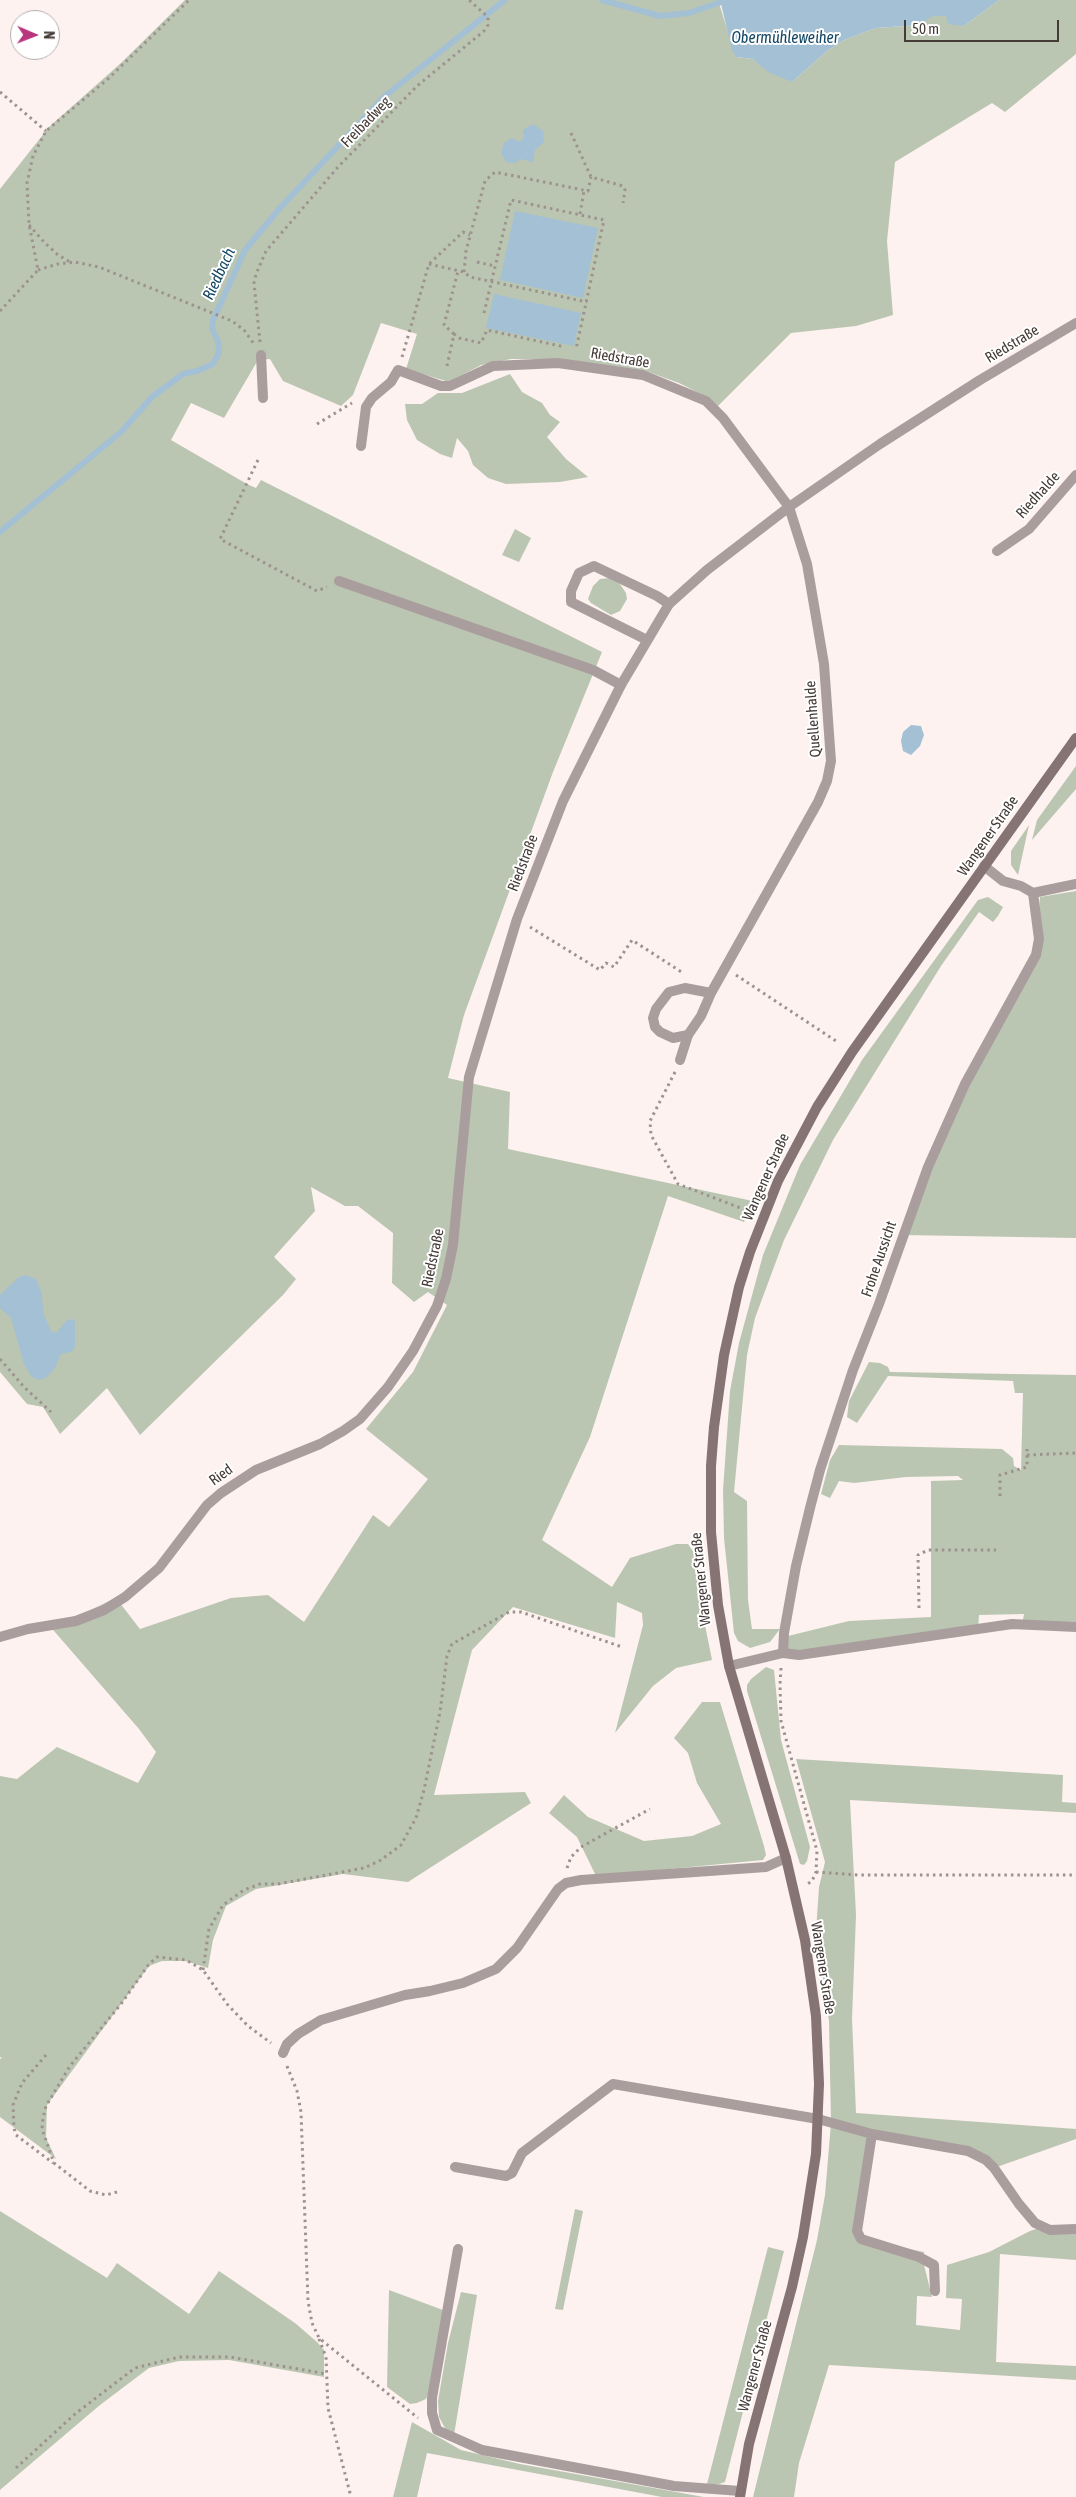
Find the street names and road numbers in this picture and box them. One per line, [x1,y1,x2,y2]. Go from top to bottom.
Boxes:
street label: Freibadweg [337,93,395,151]
street label: Riedstraße [982,321,1042,367]
street label: Riedstraße [589,344,651,372]
street label: Riedhalde [1012,468,1064,522]
street label: Quellenhalde [801,680,825,758]
street label: Wangener Straße [954,792,1022,880]
street label: Riedstraße [504,832,542,894]
street label: Wangener Straße [739,1131,793,1223]
street label: Frohe Aussicht [858,1219,900,1299]
street label: Riedstraße [418,1227,448,1289]
street label: Ried [206,1460,236,1490]
street label: Wangener Straße [687,1531,715,1627]
street label: Wangener Straße [807,1920,839,2016]
street label: Wangener Straße [734,2318,776,2414]

